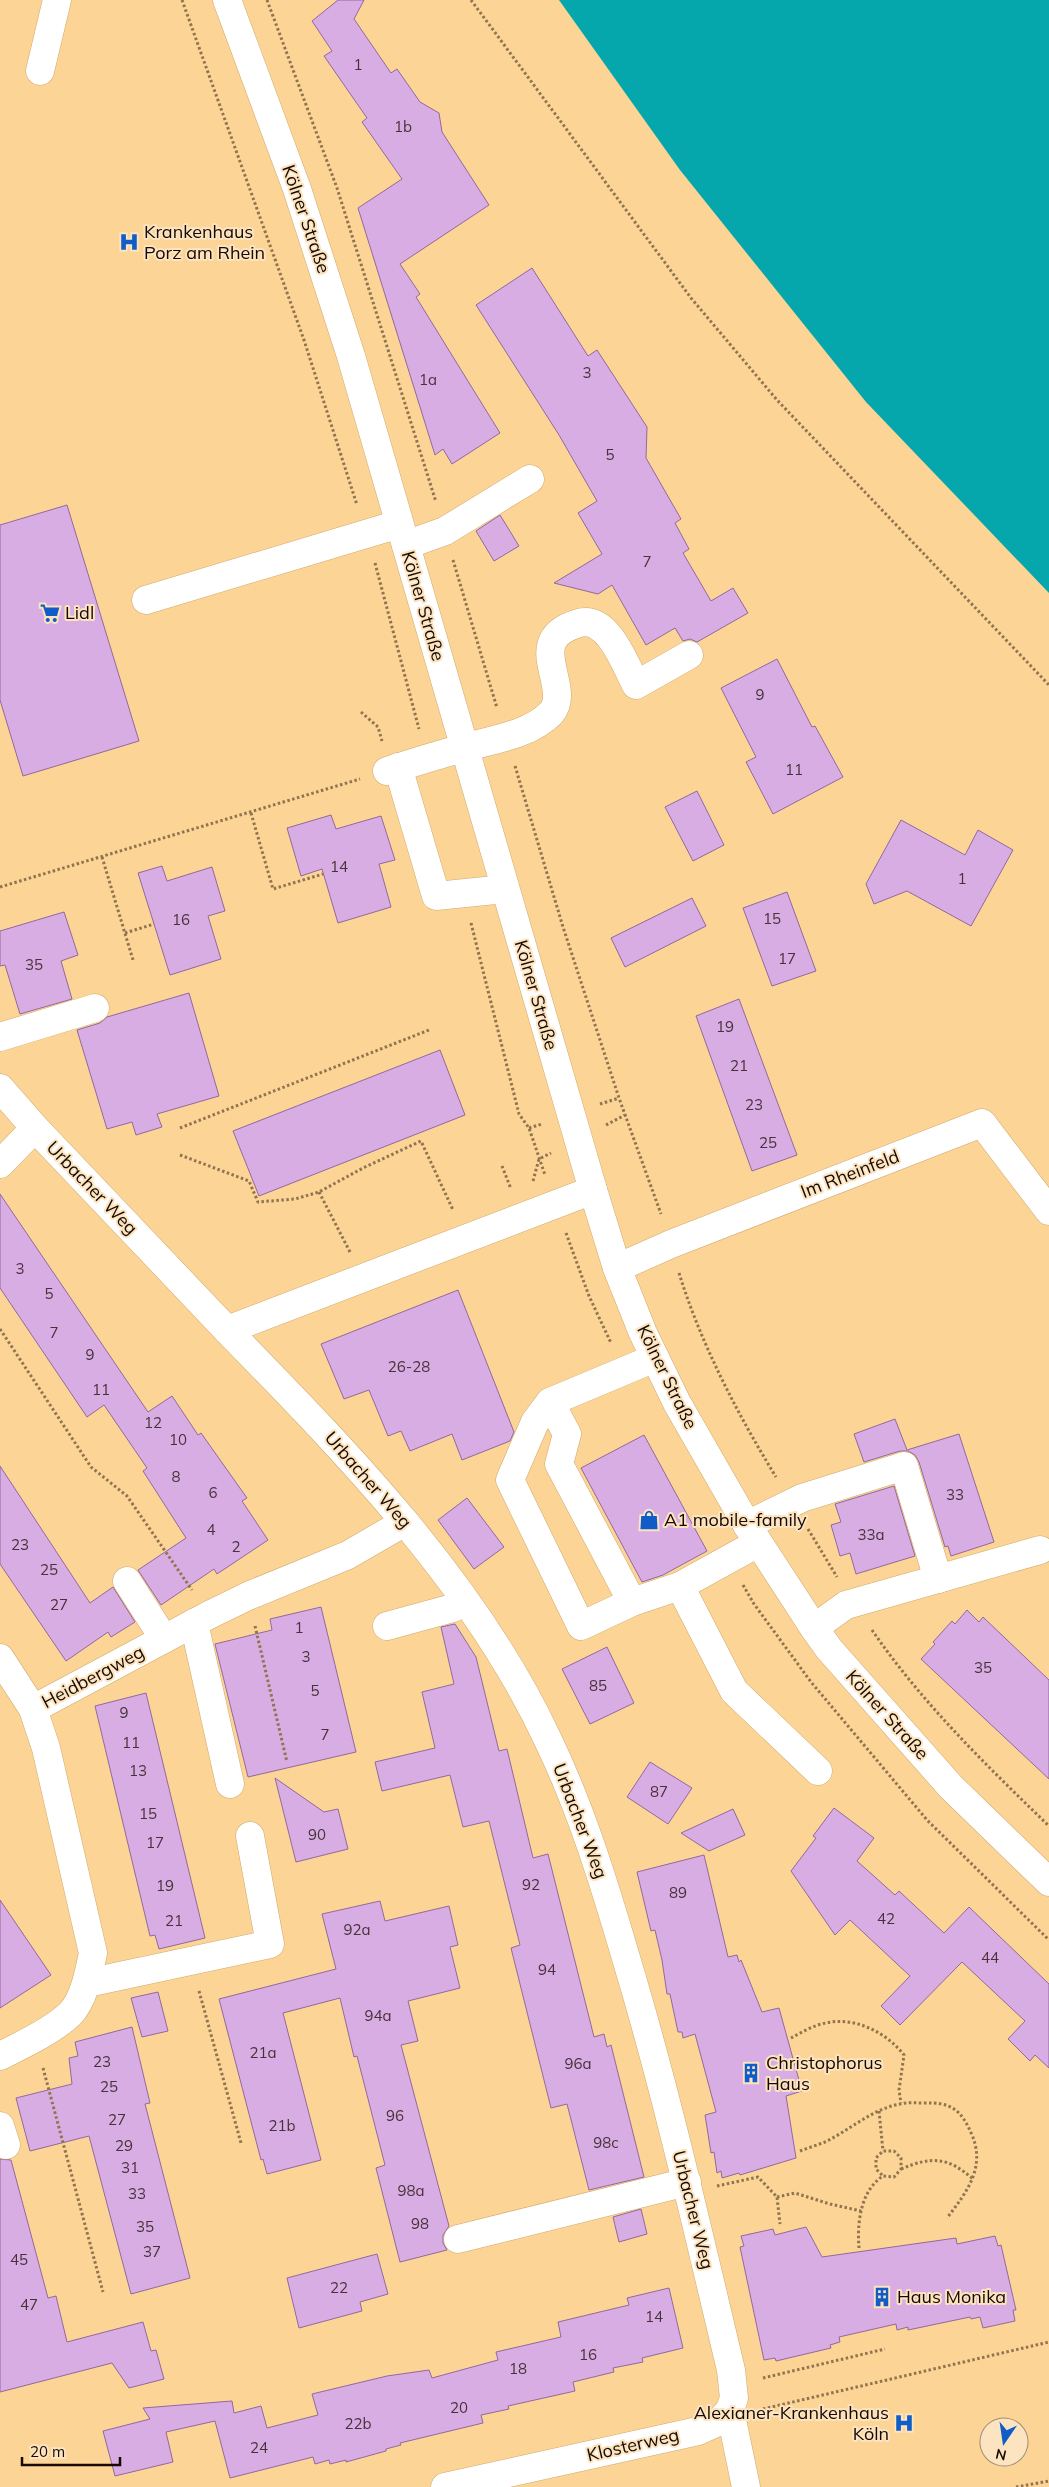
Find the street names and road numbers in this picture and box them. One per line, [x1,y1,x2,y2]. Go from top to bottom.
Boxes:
street label: Kölner Straße [277,162,336,276]
street label: Kölner Straße [397,548,450,663]
street label: Kölner Straße [510,937,563,1052]
street label: Urbacher Weg [42,1136,143,1239]
street label: Im Rheinfeld [797,1144,902,1203]
street label: Kölner Straße [632,1321,703,1433]
street label: Urbacher Weg [320,1426,417,1533]
street label: Heidbergweg [38,1640,148,1713]
street label: Kölner Straße [841,1665,934,1764]
street label: Urbacher Weg [548,1760,613,1882]
street label: Urbacher Weg [668,2148,719,2272]
street label: Klosterweg [584,2423,681,2466]

